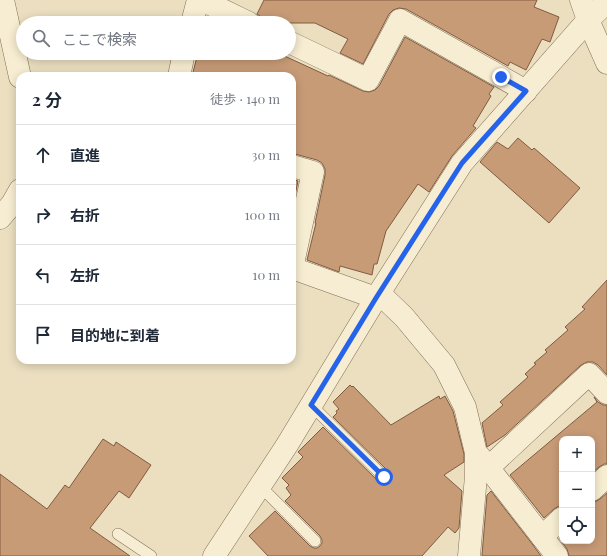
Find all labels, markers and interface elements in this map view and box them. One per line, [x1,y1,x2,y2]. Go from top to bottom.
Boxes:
search box [16,16,296,60]
icon: search [30,27,52,49]
text: ここで検索 [62,29,137,49]
route end [492,68,510,86]
text: 2 分 [32,88,62,110]
text: 徒歩 · 140 m [210,90,280,107]
icon: ahead [32,144,54,166]
text: 直進 [70,145,100,165]
text: 30 m [252,146,280,163]
icon: right [32,204,54,226]
text: 右折 [70,205,100,225]
text: 100 m [245,206,280,223]
icon: left [32,264,54,286]
text: 左折 [70,265,100,285]
text: 10 m [253,266,280,283]
icon: arrive [32,324,54,346]
text: 目的地に到着 [70,325,160,345]
map controls [559,436,595,544]
button: + [559,436,595,472]
route start [375,468,393,486]
button: − [559,472,595,508]
button: locate [559,508,595,544]

